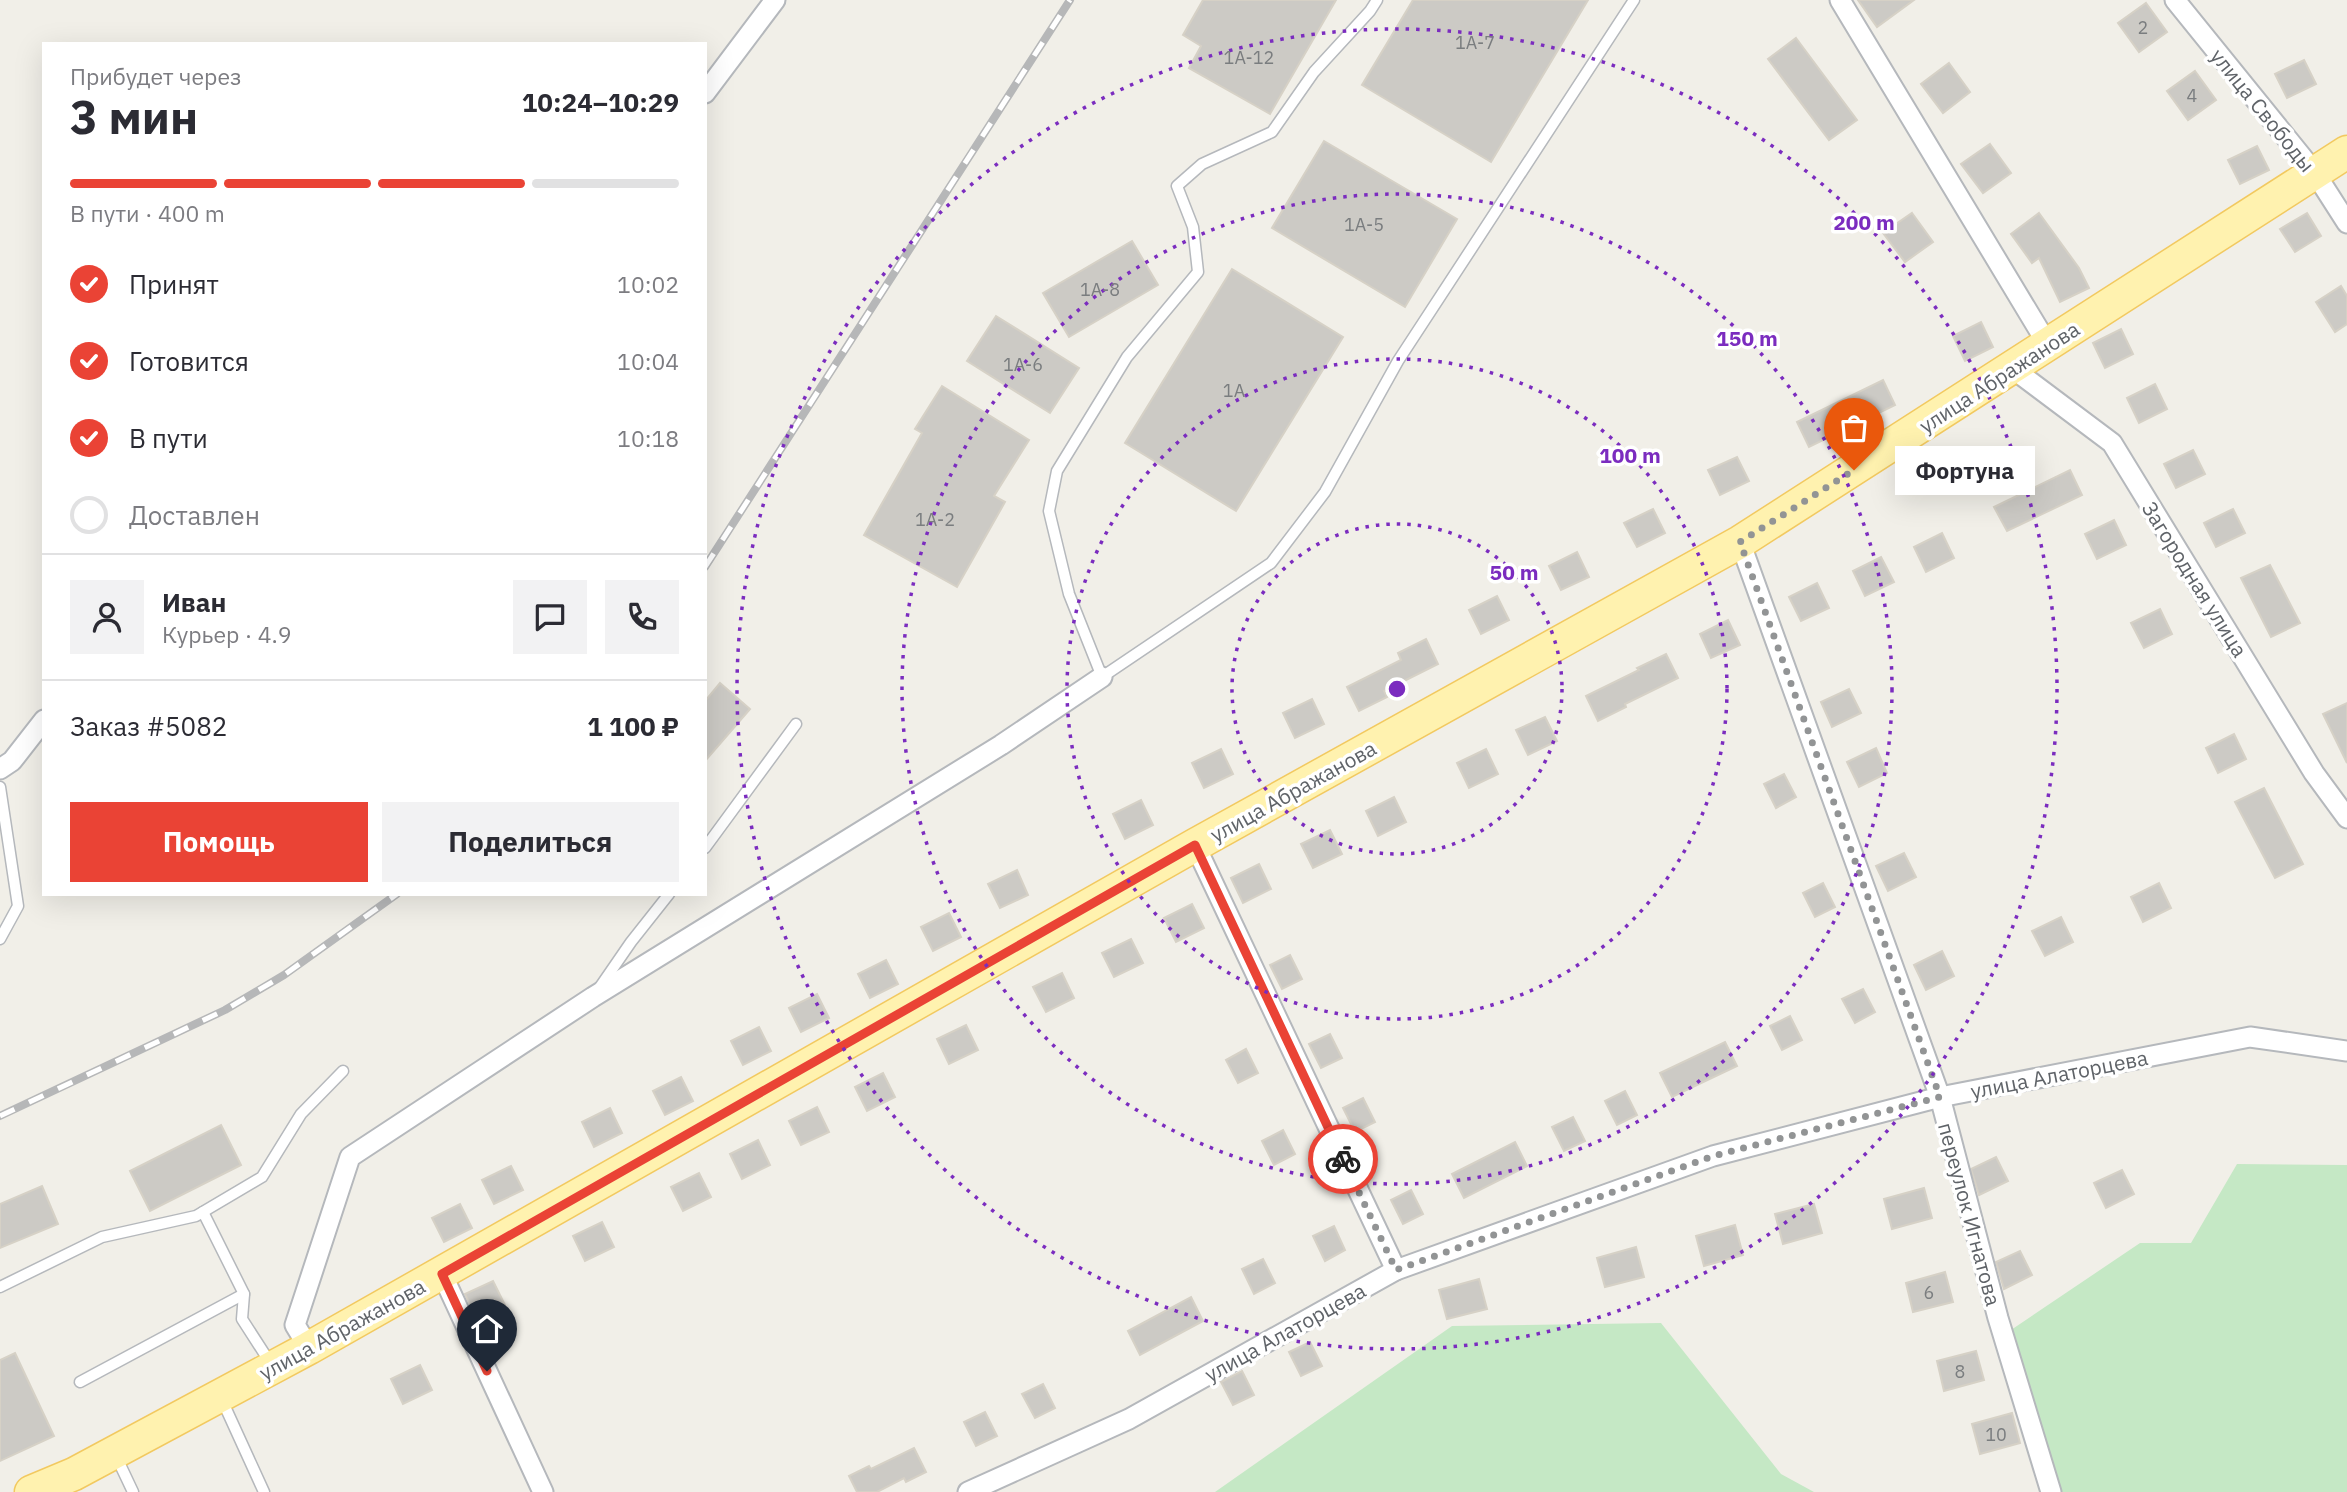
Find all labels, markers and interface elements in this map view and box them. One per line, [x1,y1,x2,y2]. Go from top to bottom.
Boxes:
house number: 2 [2138,16,2148,39]
house number: 1А-7 [1455,31,1495,54]
street label: улица Свободы [2205,42,2321,178]
house number: 1А-12 [1224,46,1274,69]
text: Прибудет через [70,61,242,91]
house number: 4 [2187,84,2198,107]
text: 10:24–10:29 [522,85,679,119]
text: 3 мин [70,87,198,147]
text: В пути · 400 m [70,198,225,228]
text: 200 m [1833,208,1895,236]
house number: 1А-5 [1344,213,1384,236]
icon: check [70,265,108,303]
text: Принят [129,267,219,301]
text: 10:02 [617,269,679,299]
house number: 1А-8 [1080,278,1120,301]
street label: улица Абражанова [1913,315,2085,439]
text: 150 m [1716,324,1778,352]
icon: check [70,342,108,380]
text: Готовится [129,344,249,378]
text: 10:04 [617,346,679,376]
house number: 1А-6 [1003,353,1043,376]
house number: 1А [1223,379,1246,402]
pin [1824,398,1884,470]
icon: bag [1835,409,1873,447]
icon: check [70,419,108,457]
text: В пути [129,421,208,455]
text: 10:18 [617,423,679,453]
text: 100 m [1599,441,1661,469]
callout: Фортуна [1896,446,2036,494]
text: Фортуна [1916,455,2014,485]
street label: Загородная улица [2136,496,2254,662]
text: Доставлен [129,498,260,532]
house number: 1А-2 [915,508,955,531]
text: 50 m [1490,558,1538,586]
button: person [70,580,144,654]
button: chat [513,580,587,654]
button: phone [605,580,679,654]
text: Иван [162,585,227,619]
text: Курьер · 4.9 [162,619,292,649]
centre of rings [1385,677,1409,701]
text: Заказ #5082 [70,709,227,743]
text: 1 100 ₽ [587,709,679,743]
street label: улица Абражанова [1205,734,1381,848]
button: Помощь [70,802,368,882]
button: Поделиться [382,802,679,882]
street label: улица Алаторцева [1968,1043,2150,1105]
street label: переулок Игнатова [1932,1119,2008,1309]
courier [1308,1124,1378,1194]
icon: bike [1324,1140,1362,1178]
street label: улица Абражанова [254,1272,430,1386]
street label: улица Алаторцева [1199,1276,1371,1388]
house number: 6 [1924,1281,1934,1304]
pin [457,1299,517,1371]
icon: home [468,1310,506,1348]
house number: 8 [1955,1360,1965,1383]
house number: 10 [1985,1423,2007,1446]

